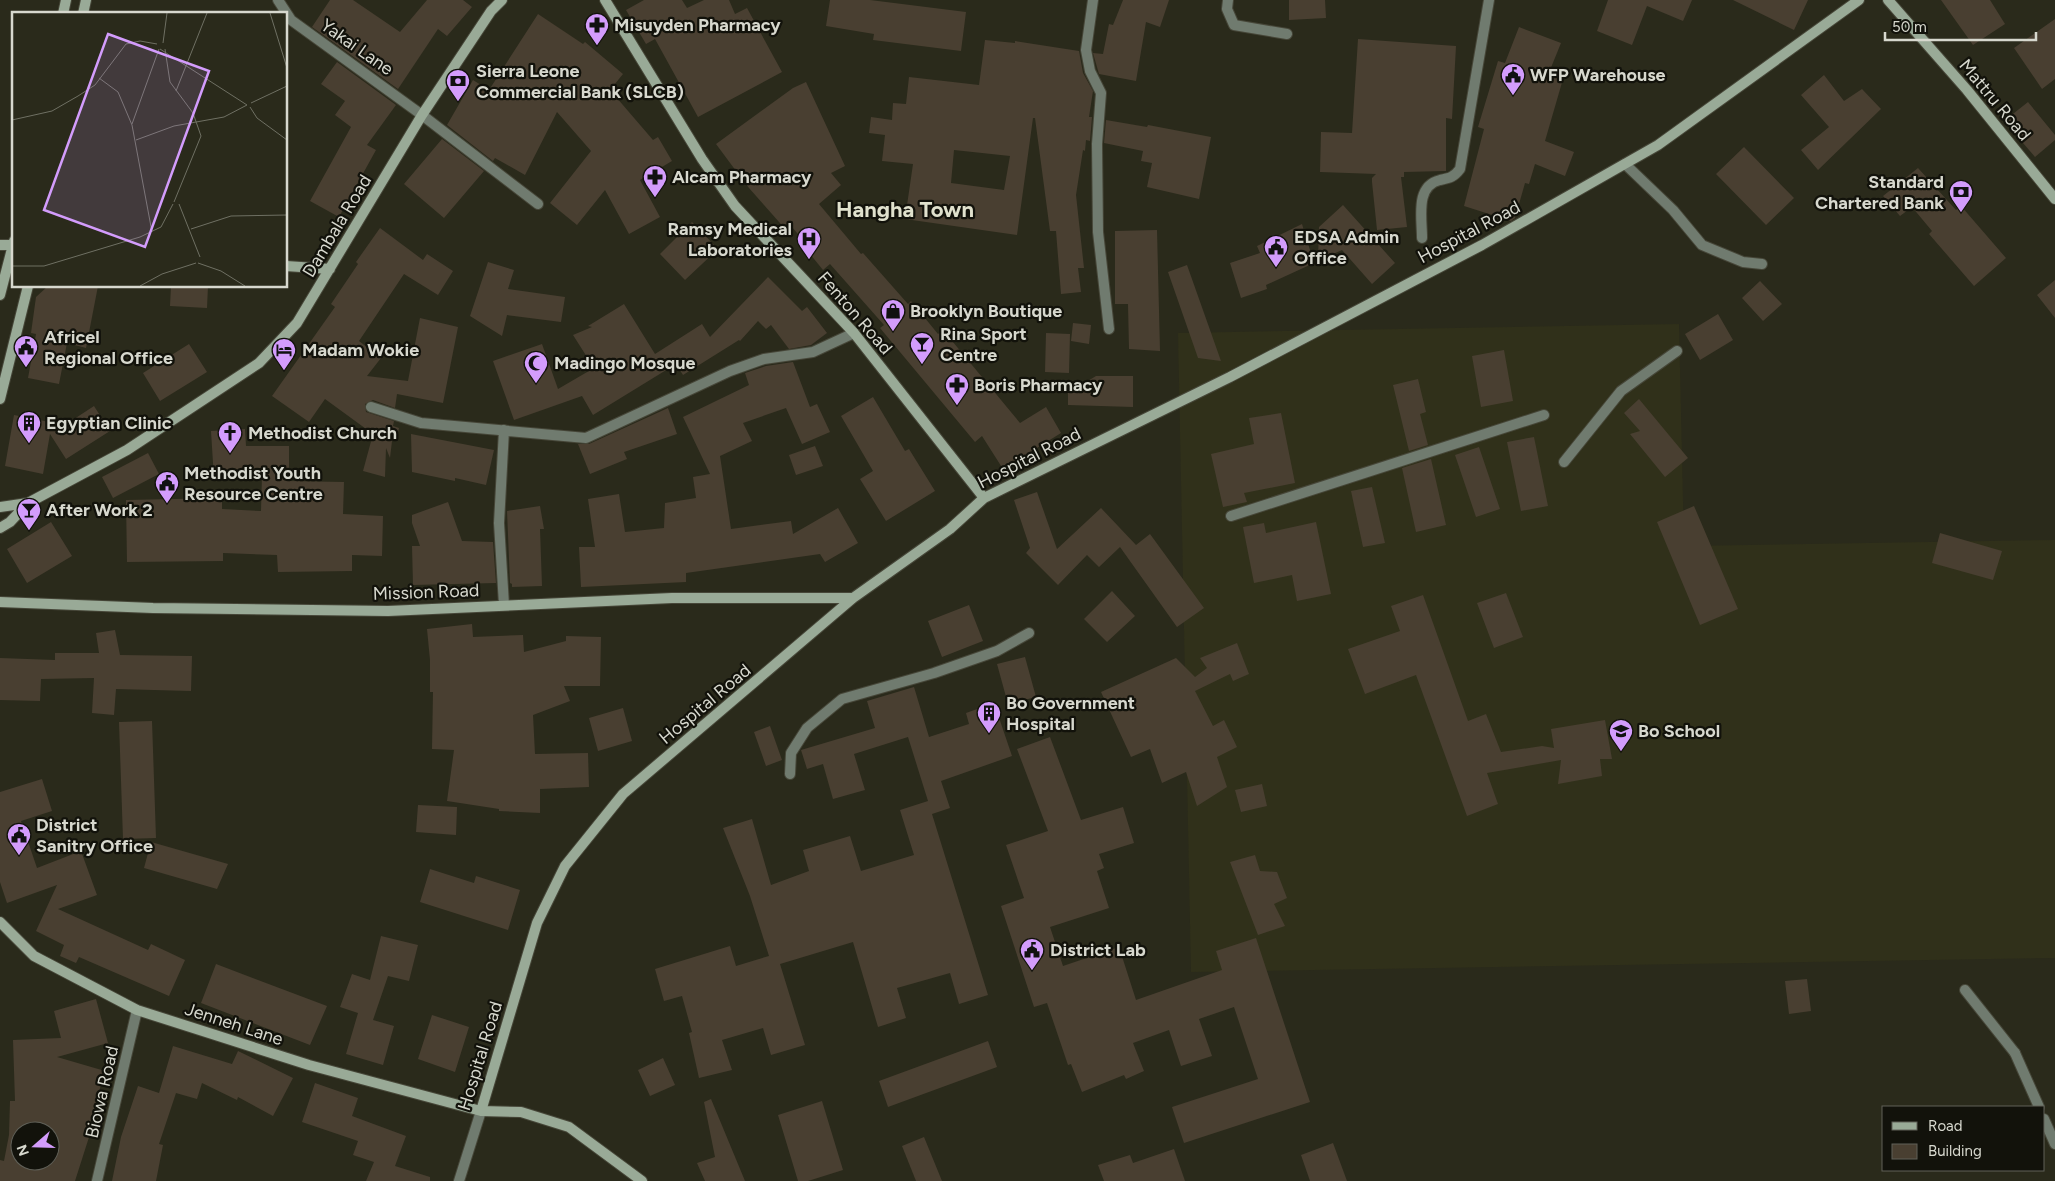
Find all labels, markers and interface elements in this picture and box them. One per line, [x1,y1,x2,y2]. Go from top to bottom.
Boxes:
scale bar [1885,10,2036,42]
inset map [12,12,288,288]
pharmacy icon: Misuyden Pharmacy [584,12,610,46]
street label: Yakai Lane [316,14,398,80]
place label: Misuyden Pharmacy [614,14,781,36]
text: 50 m [1892,18,1927,36]
street label: Mattru Road [1954,55,2036,145]
place label: Sierra Leone Commercial Bank (SLCB) [476,60,684,103]
public building icon: WFP Warehouse [1500,62,1526,96]
place label: WFP Warehouse [1530,64,1666,86]
bank icon: Sierra Leone Commercial Bank (SLCB) [445,68,471,102]
pharmacy icon: Alcam Pharmacy [642,164,668,198]
place label: Alcam Pharmacy [672,166,812,188]
street label: Dambala Road [298,171,376,281]
place label: Standard Chartered Bank [1815,171,1944,214]
bank icon: Standard Chartered Bank [1948,179,1974,213]
district label: Hangha Town [836,196,974,223]
street label: Hospital Road [1414,196,1524,268]
place label: Ramsy Medical Laboratories [667,218,793,261]
hospital icon: Ramsy Medical Laboratories [796,226,822,260]
place label: EDSA Admin Office [1294,226,1399,269]
public building icon: EDSA Admin Office [1263,234,1289,268]
street label: Fenton Road [813,267,897,359]
shop icon: Brooklyn Boutique [880,298,906,332]
place label: Brooklyn Boutique [910,300,1062,322]
place label: Rina Sport Centre [940,323,1027,366]
place label: Africel Regional Office [44,326,173,369]
bar icon: Rina Sport Centre [909,331,935,365]
public building icon: Africel Regional Office [13,334,39,368]
hotel icon: Madam Wokie [271,337,297,371]
place label: Madam Wokie [302,339,419,361]
mosque icon: Madingo Mosque [523,350,549,384]
place label: Madingo Mosque [554,352,695,374]
pharmacy icon: Boris Pharmacy [944,372,970,406]
place label: Boris Pharmacy [974,374,1103,396]
building icon: Egyptian Clinic [16,410,42,444]
place label: Egyptian Clinic [46,412,172,434]
church icon: Methodist Church [217,420,243,454]
place label: Methodist Church [248,422,397,444]
street label: Hospital Road [974,423,1084,493]
place label: Methodist Youth Resource Centre [184,462,323,505]
public building icon: Methodist Youth Resource Centre [154,470,180,504]
bar icon: After Work 2 [16,497,42,531]
place label: After Work 2 [46,499,153,521]
street label: Mission Road [372,579,480,605]
street label: Hospital Road [655,659,755,749]
place label: Bo Government Hospital [1006,692,1135,735]
building icon: Bo Government Hospital [976,700,1002,734]
school or university icon: Bo School [1608,718,1634,752]
place label: Bo School [1638,720,1720,742]
place label: District Sanitry Office [36,814,153,857]
public building icon: District Sanitry Office [6,822,32,856]
public building icon: District Lab [1019,937,1045,971]
place label: District Lab [1050,939,1146,961]
street label: Jenneh Lane [182,998,286,1050]
street label: Hospital Road [453,999,507,1113]
street label: Biowa Road [81,1044,123,1140]
legend [1882,1106,2045,1171]
text: Road [1928,1117,1963,1135]
north arrow [10,1121,60,1171]
text: N [13,1142,33,1158]
text: Building [1928,1142,1982,1160]

